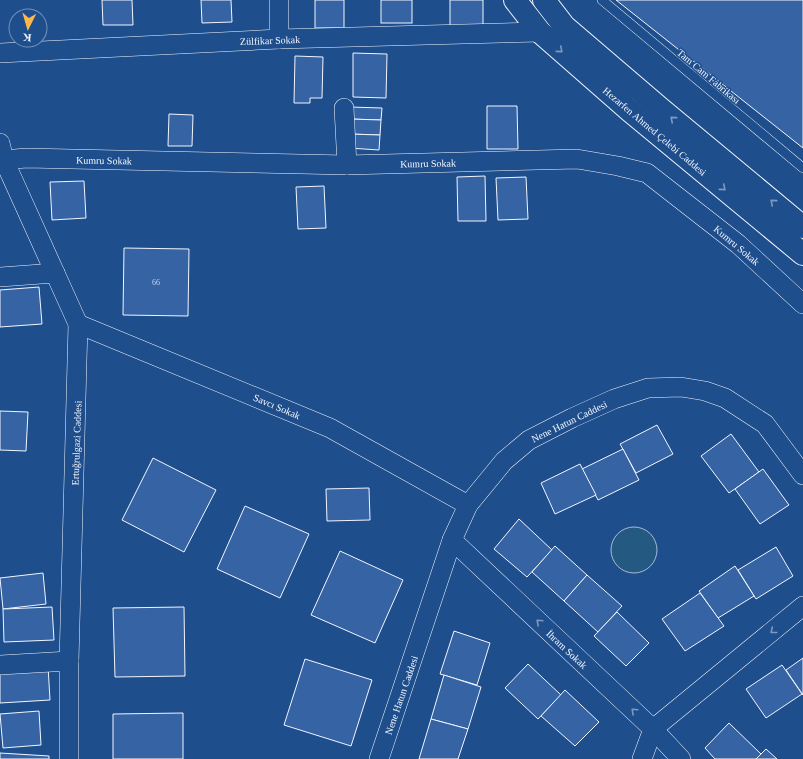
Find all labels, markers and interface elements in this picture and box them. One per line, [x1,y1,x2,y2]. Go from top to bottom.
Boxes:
north arrow [8,8,48,48]
text: K [22,32,32,44]
street label: Zülfikar Sokak [240,34,300,47]
one-way arrow [555,45,562,52]
street label: Tam Cam Fabrikası [675,47,743,106]
street label: Hezarfen Ahmed Çelebi Caddesi [601,85,709,178]
one-way arrow [670,116,677,123]
street label: Kumru Sokak [76,155,132,166]
street label: Kumru Sokak [400,158,456,169]
one-way arrow [718,184,725,191]
one-way arrow [770,199,778,206]
street label: Kumru Sokak [712,223,762,268]
house number: 66 [152,278,160,287]
street label: Savcı Sokak [252,392,302,421]
street label: Nene Hatun Caddesi [530,398,609,445]
street label: Ertuğrulgazi Caddesi [70,400,83,486]
one-way arrow [536,620,544,627]
one-way arrow [770,627,777,634]
street label: İhram Sokak [544,628,589,671]
street label: Nene Hatun Caddesi [383,654,420,736]
one-way arrow [631,709,639,716]

